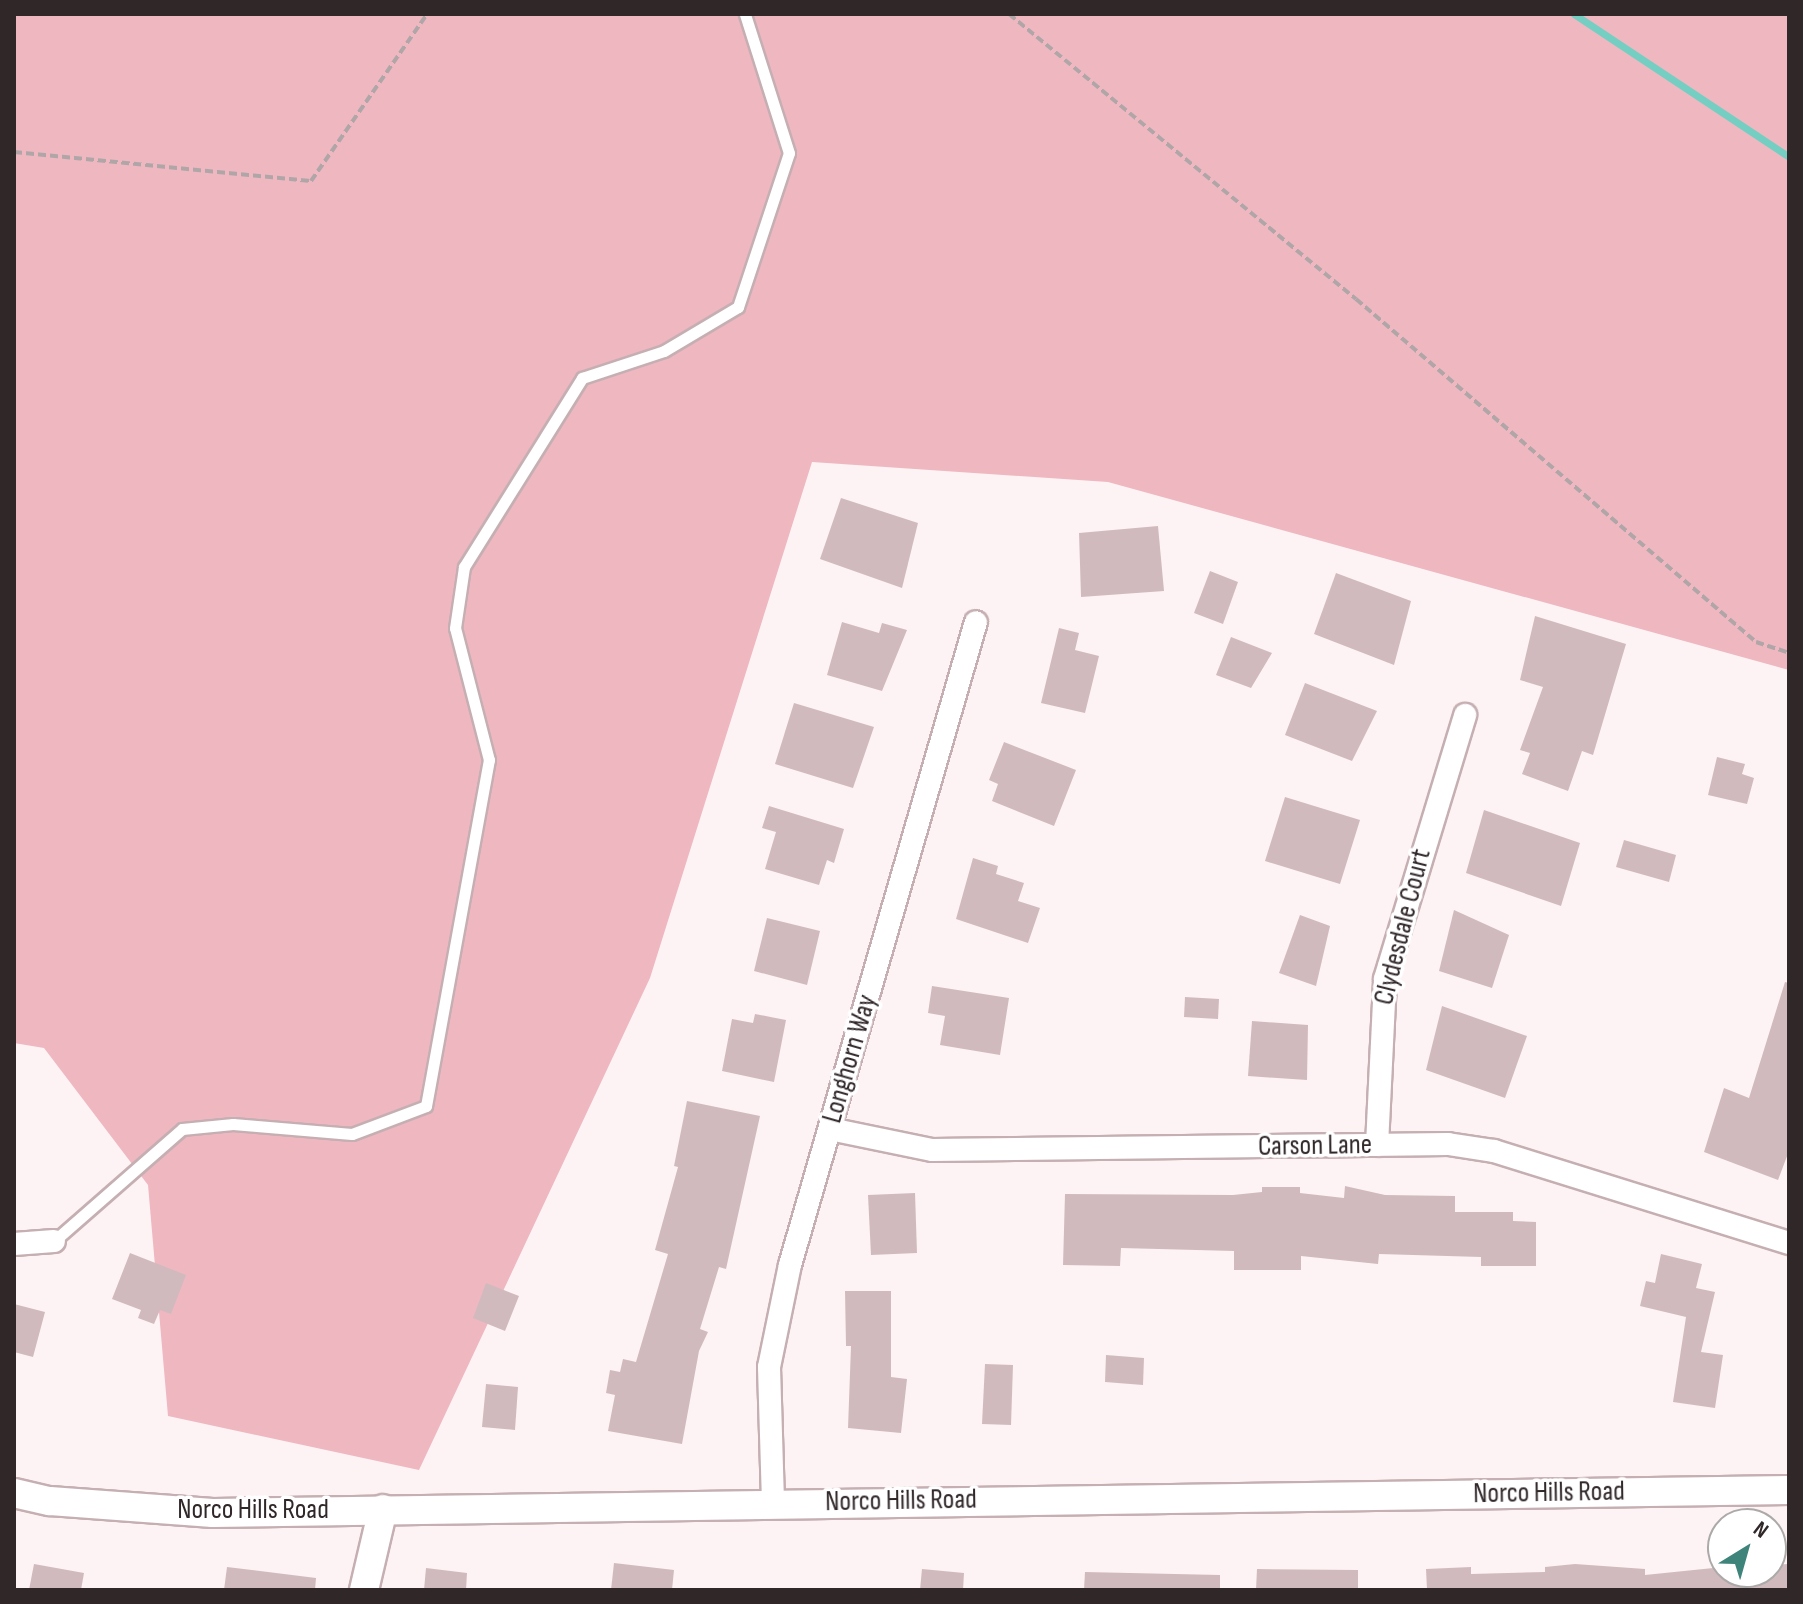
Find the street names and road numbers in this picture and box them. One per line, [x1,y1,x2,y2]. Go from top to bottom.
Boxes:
street label: Clydesdale Court [1367,846,1439,1008]
street label: Longhorn Way [816,991,884,1127]
street label: Carson Lane [1258,1128,1372,1164]
street label: Norco Hills Road [1473,1475,1625,1511]
street label: Norco Hills Road [825,1483,977,1519]
street label: Norco Hills Road [177,1493,329,1527]

